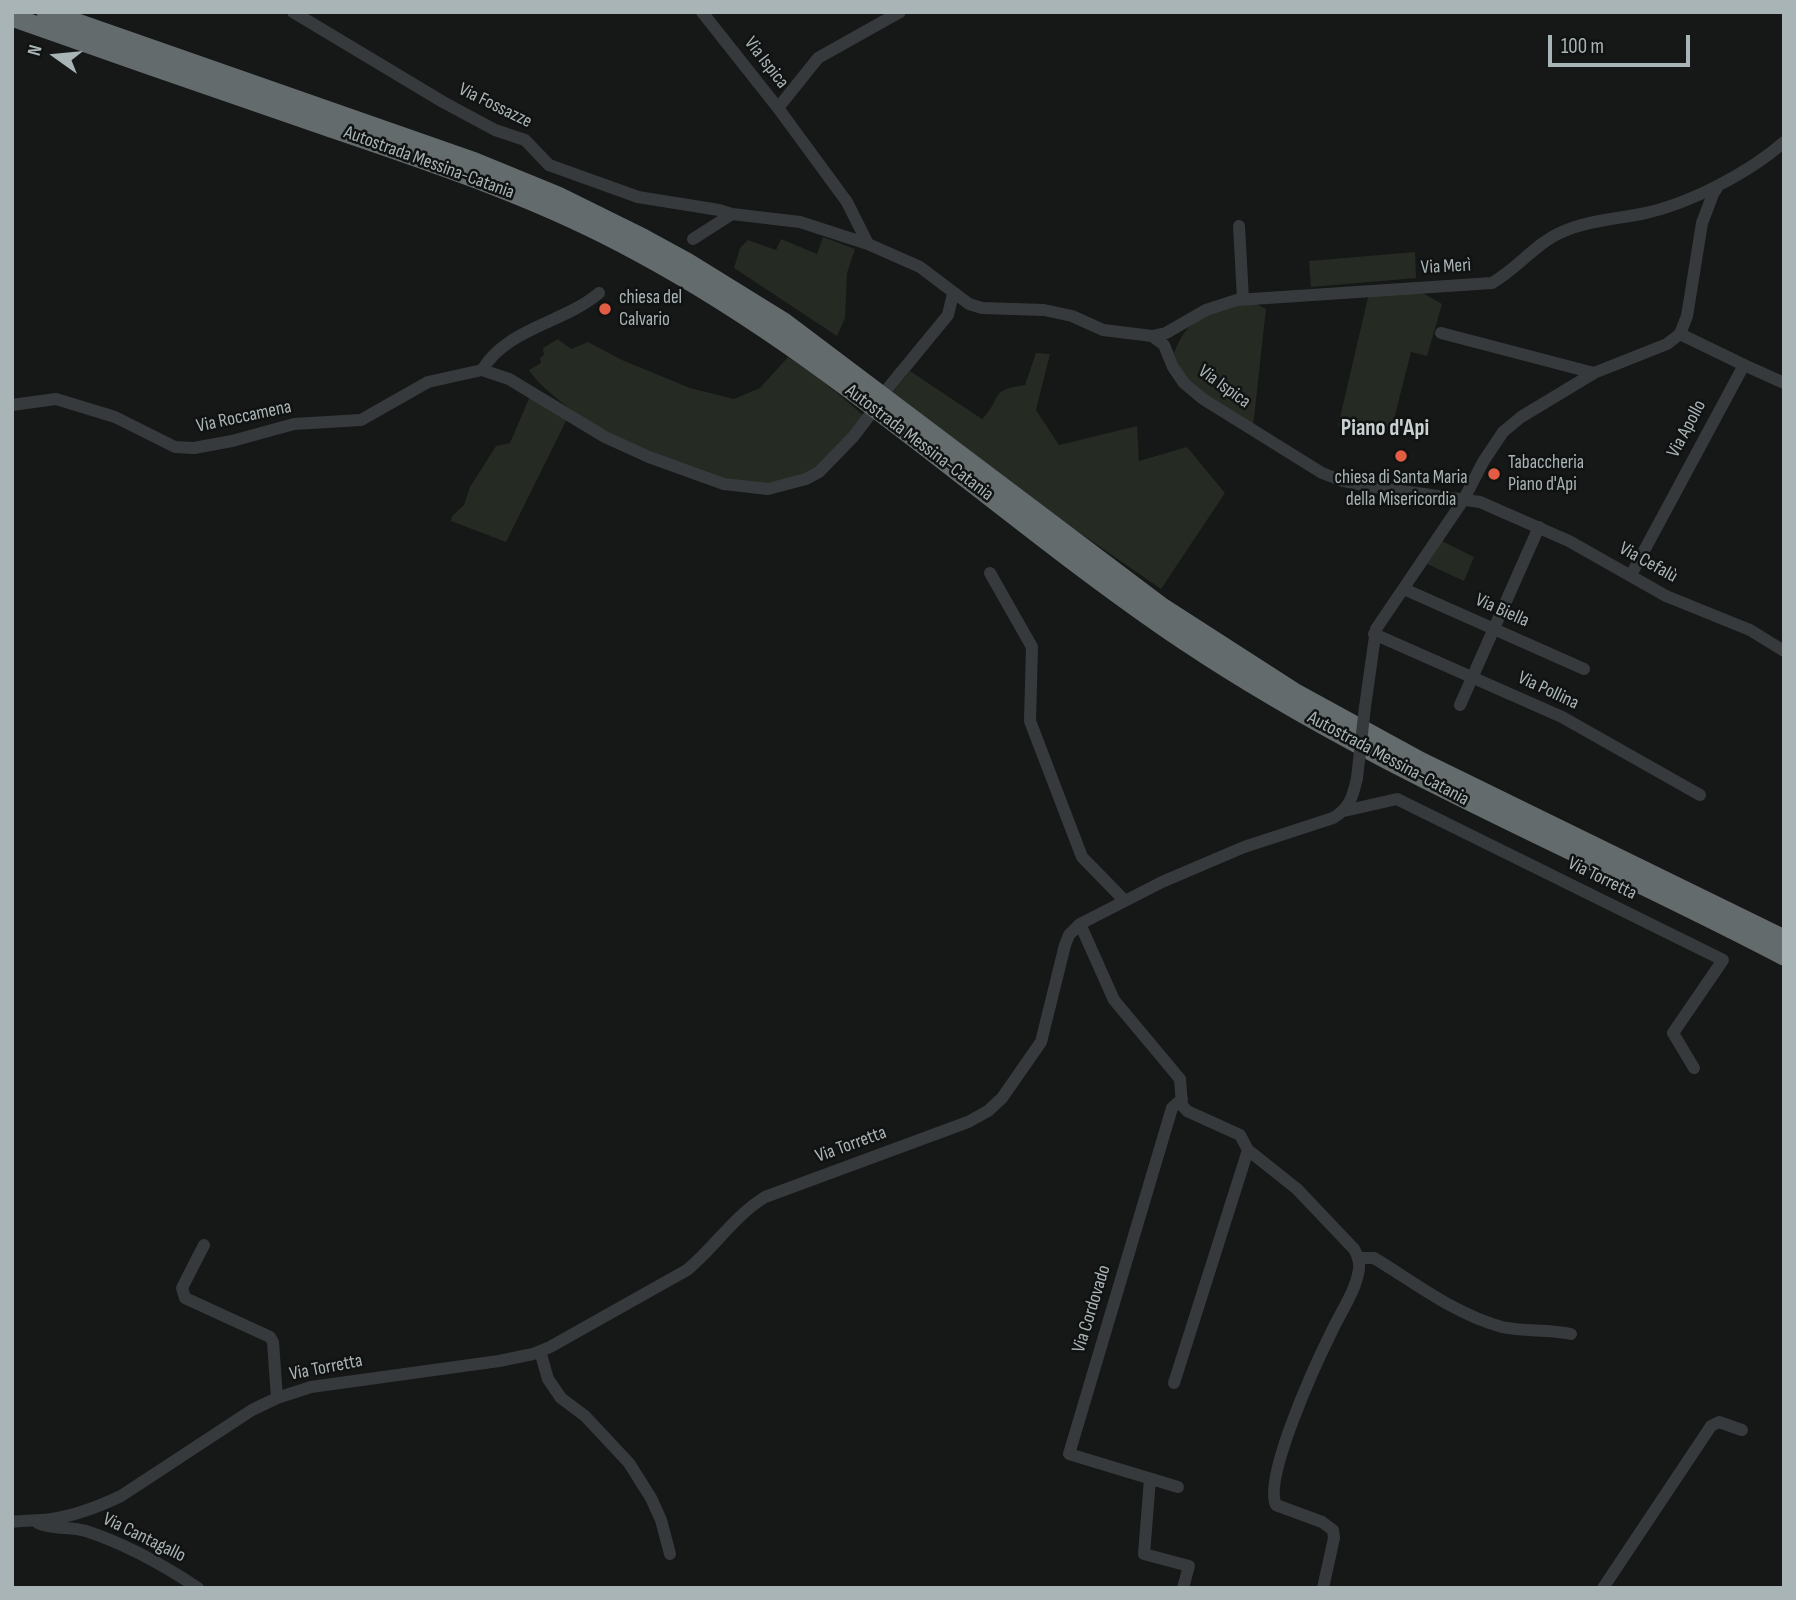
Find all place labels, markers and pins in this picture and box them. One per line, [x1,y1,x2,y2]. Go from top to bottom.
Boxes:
place label: chiesa del Calvario [619,287,682,331]
marker: chiesa del Calvario [597,301,613,317]
marker: chiesa di Santa Maria della Misericordia [1393,448,1409,464]
place label: Tabaccheria Piano d'Api [1508,452,1584,496]
marker: Tabaccheria Piano d'Api [1486,466,1502,482]
place label: chiesa di Santa Maria della Misericordia [1334,467,1468,511]

